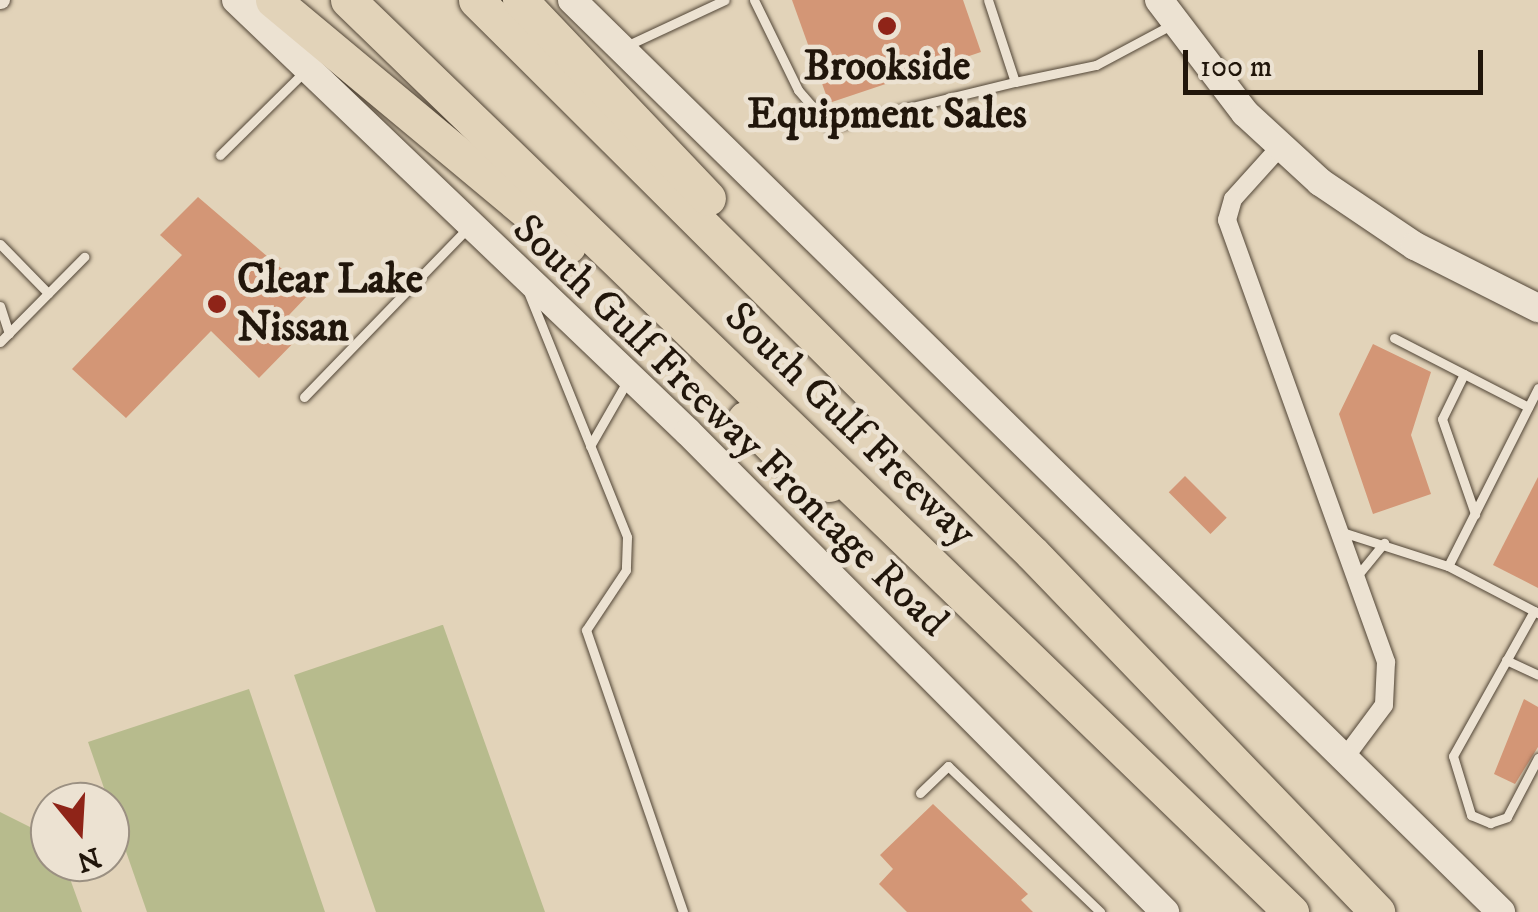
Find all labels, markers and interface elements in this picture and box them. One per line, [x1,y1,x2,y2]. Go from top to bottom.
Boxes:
marker: Brookside Equipment Sales [876,15,898,37]
scale bar [1188,30,1488,92]
place label: Brookside Equipment Sales [747,42,1027,140]
text: 100 m [1200,49,1272,86]
street label: South Gulf Freeway Frontage Road [502,204,958,648]
place label: Clear Lake Nissan [237,255,423,354]
street label: South Gulf Freeway [714,292,986,558]
marker: Clear Lake Nissan [206,293,228,315]
north arrow [30,782,130,882]
text: N [72,839,105,879]

